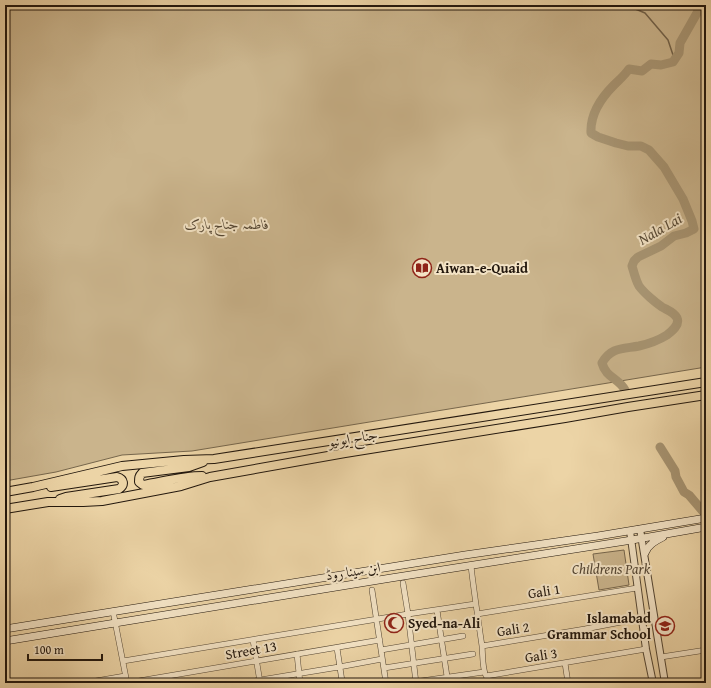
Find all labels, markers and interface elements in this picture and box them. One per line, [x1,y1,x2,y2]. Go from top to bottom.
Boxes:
water label: Nala Lai [634,208,686,249]
park label: فاطمہ جناح پارک [185,214,269,237]
library icon: Aiwan-e-Quaid [411,257,433,279]
place label: Aiwan-e-Quaid [436,258,528,278]
street label: جناح ایونیو [325,424,380,455]
street label: ابن سینا روڈ [324,557,382,585]
park label: Childrens Park [572,559,651,579]
street label: Gali 1 [526,579,562,603]
place label: Islamabad Grammar School [547,608,652,644]
mosque icon: Syed-na-Ali [383,612,405,634]
place label: Syed-na-Ali [408,613,481,633]
school or university icon: Islamabad Grammar School [654,615,676,637]
street label: Gali 2 [495,617,531,641]
scale bar [28,636,102,662]
street label: Street 13 [224,636,278,664]
text: 100 m [34,641,64,658]
street label: Gali 3 [523,643,559,667]

